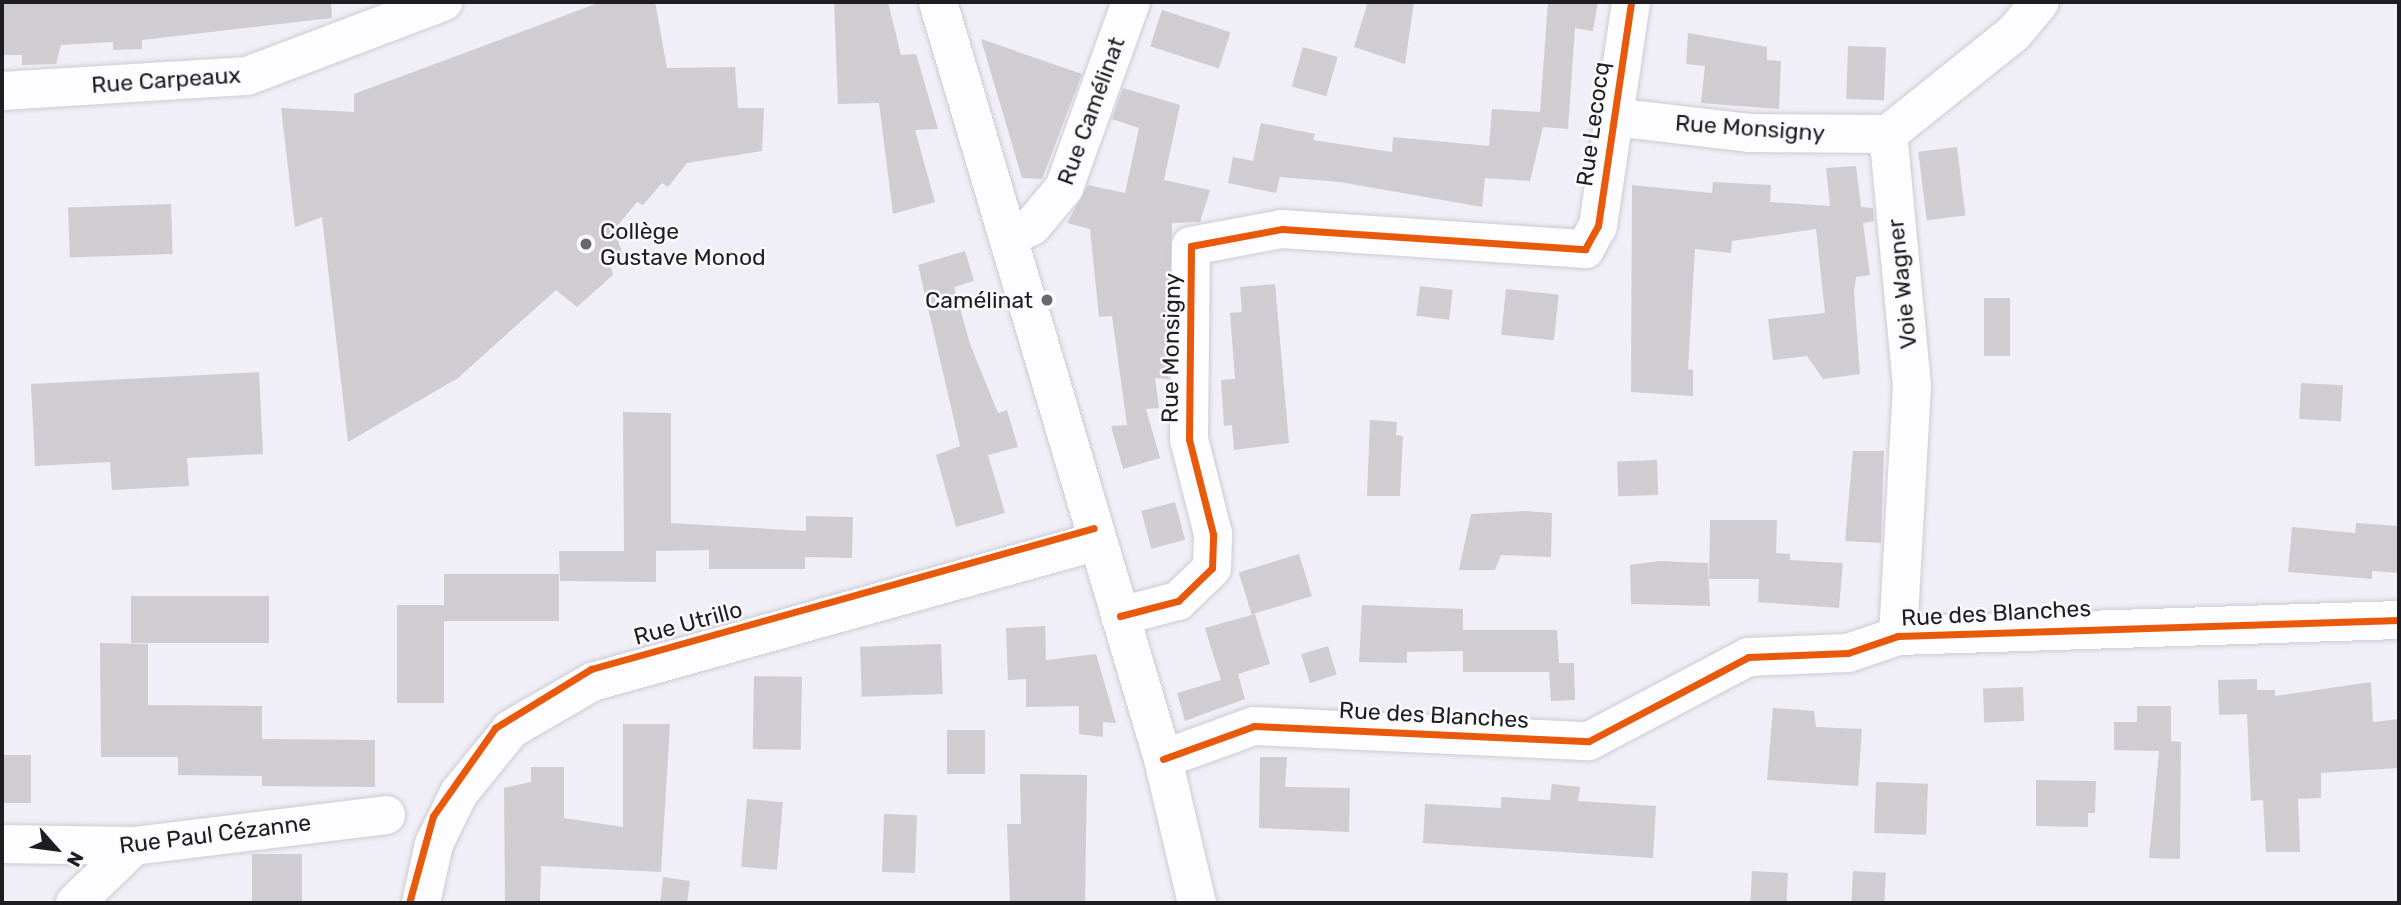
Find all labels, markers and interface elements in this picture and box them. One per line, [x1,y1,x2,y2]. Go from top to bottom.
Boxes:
street label: Rue Camélinat [1051,33,1131,189]
street label: Rue Lecocq [1571,60,1615,188]
street label: Rue Carpeaux [90,61,242,99]
street label: Rue Monsigny [1674,109,1826,147]
place label: Collège Gustave Monod [600,217,766,271]
street label: Voie Wagner [1881,217,1923,351]
marker: Collège Gustave Monod [578,236,594,252]
street label: Rue Monsigny [1156,273,1186,423]
place label: Camélinat [925,286,1033,314]
marker: Camélinat [1039,292,1055,308]
street label: Rue des Blanches [1900,594,2092,632]
street label: Rue Utrillo [631,595,745,651]
street label: Rue des Blanches [1338,696,1530,734]
street label: Rue Paul Cézanne [118,809,312,859]
north arrow [21,814,91,884]
text: N [62,848,88,871]

